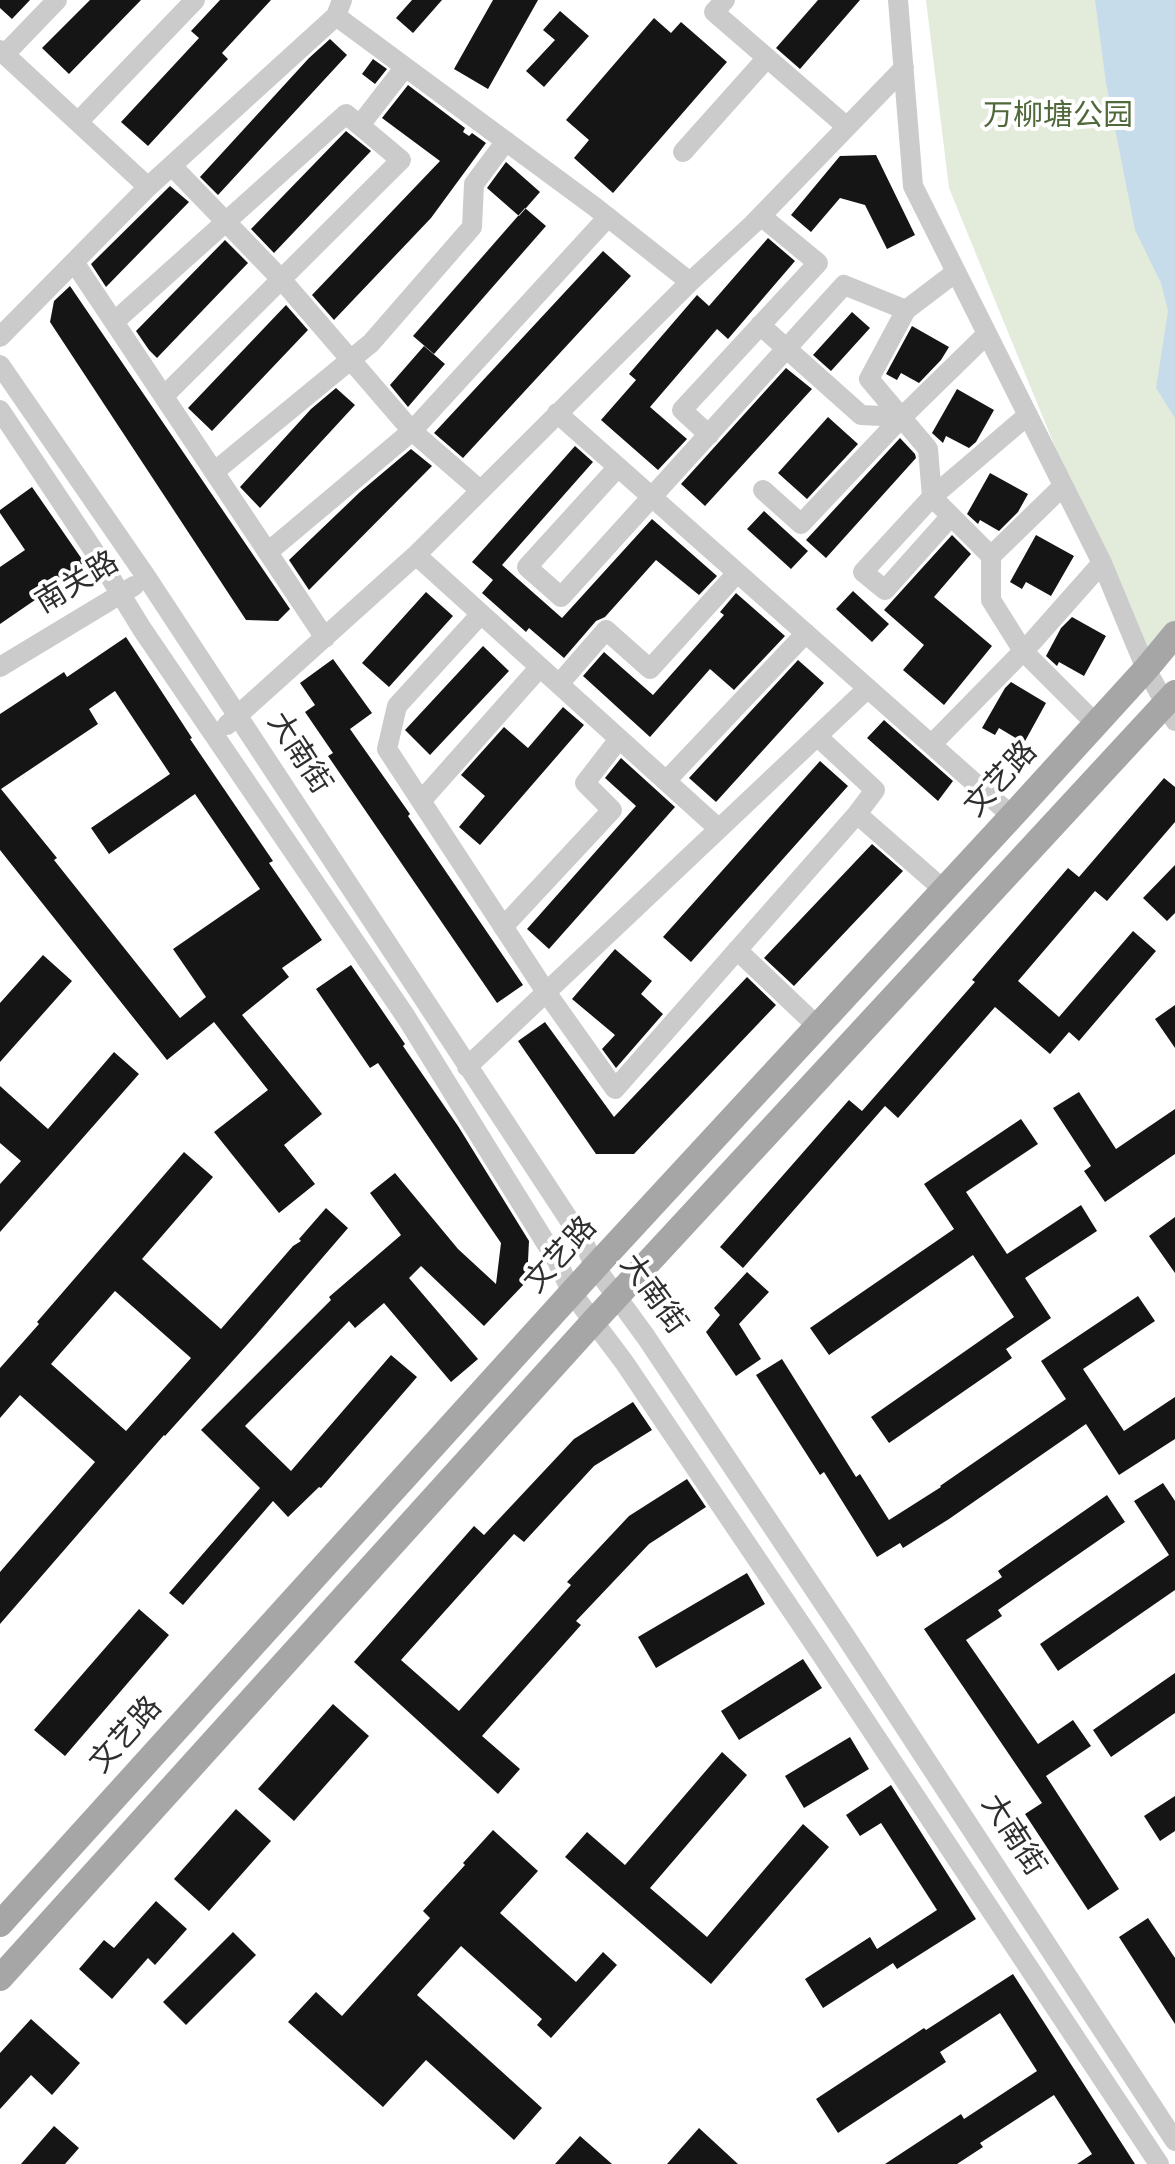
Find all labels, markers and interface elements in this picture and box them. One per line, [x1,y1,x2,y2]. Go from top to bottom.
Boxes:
park label: 万柳塘公园 [983,100,1133,136]
street label: 南关路 [30,545,126,623]
street label: 大南街 [258,706,338,802]
street label: 文艺路 [958,735,1046,825]
street label: 文艺路 [519,1211,605,1301]
street label: 大南街 [611,1248,693,1342]
street label: 文艺路 [84,1691,170,1781]
street label: 大南街 [972,1788,1052,1884]

